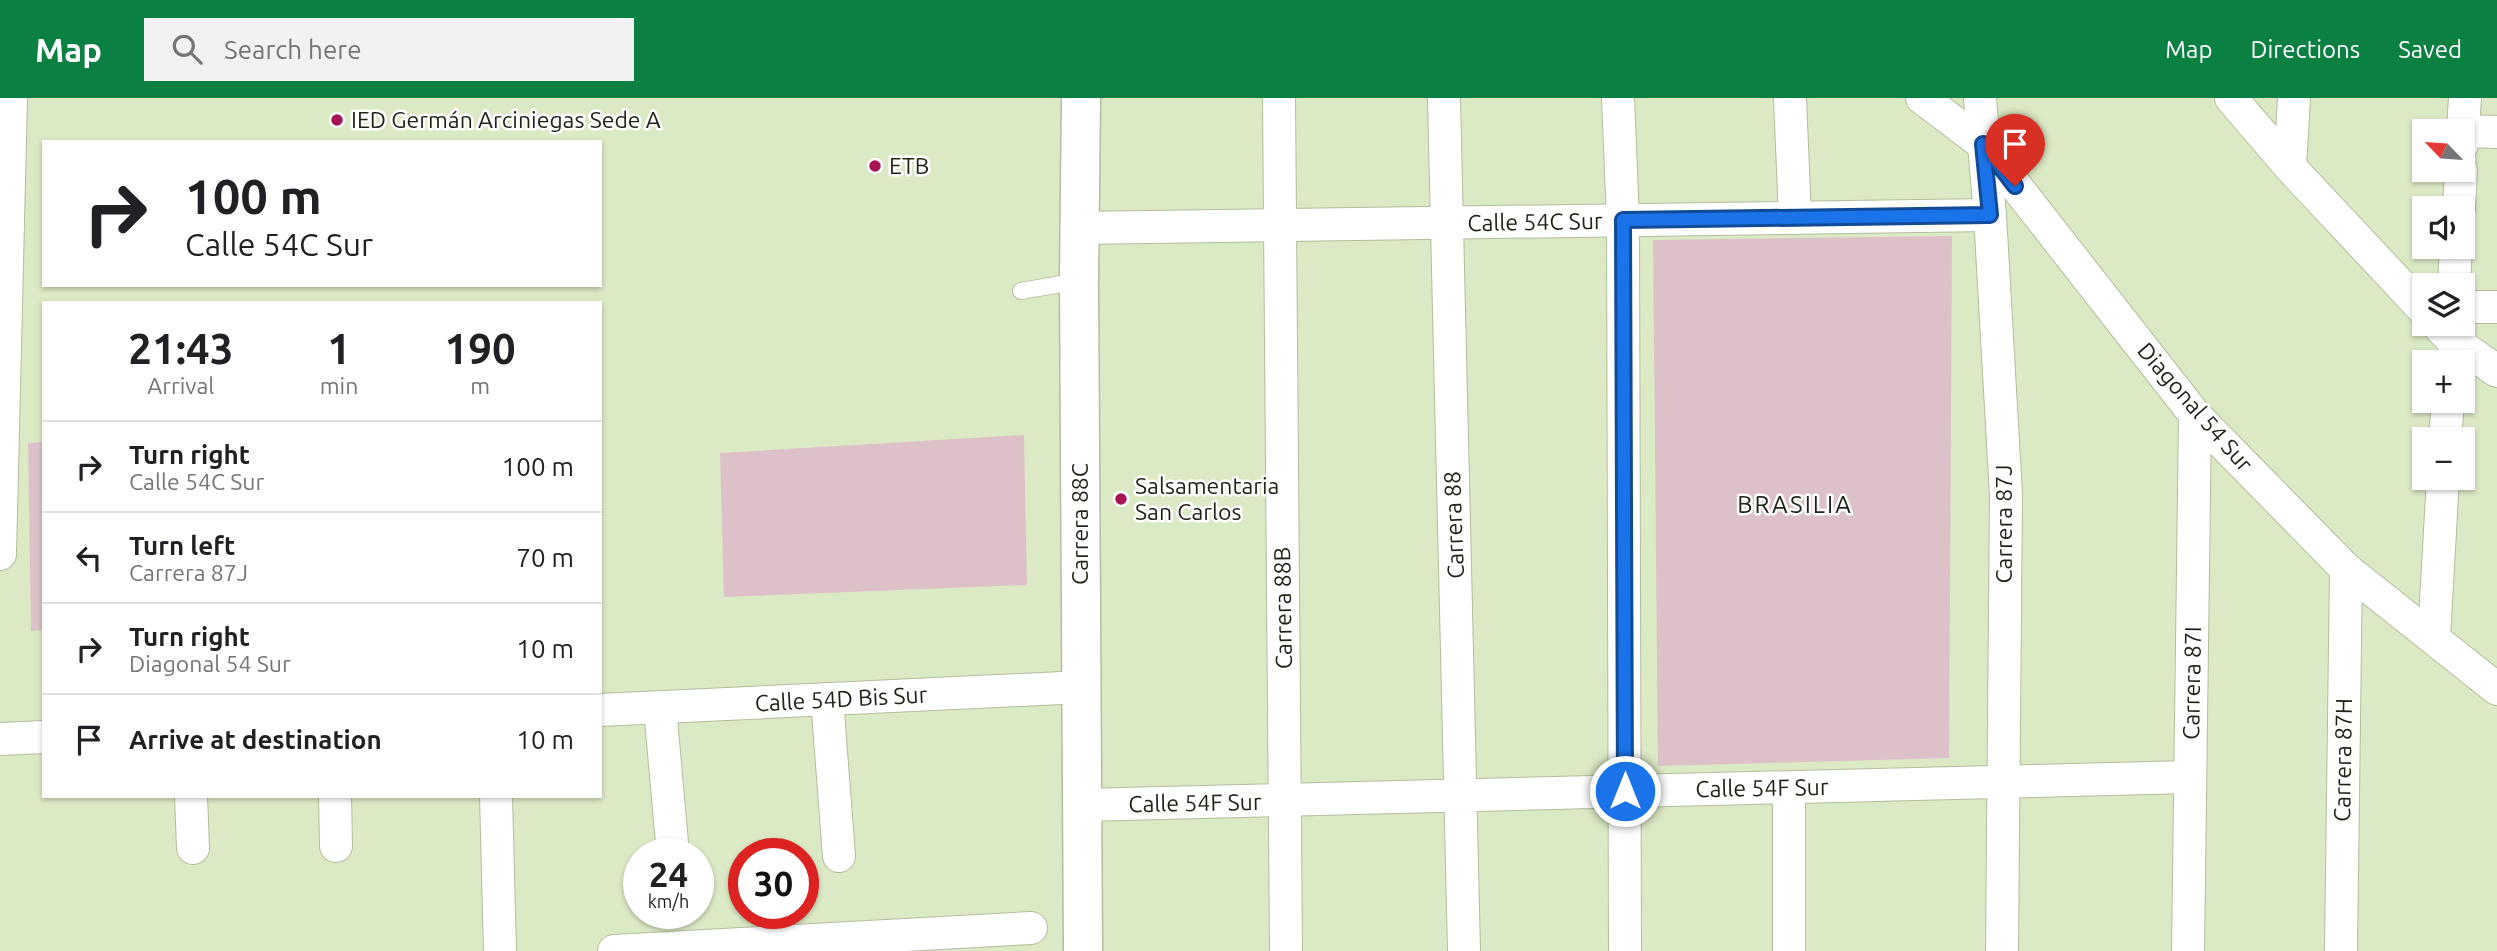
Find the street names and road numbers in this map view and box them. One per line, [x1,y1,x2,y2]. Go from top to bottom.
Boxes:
street label: Calle 54C Sur [1467,208,1603,235]
street label: Diagonal 54 Sur [2133,337,2258,476]
street label: Carrera 88C [1067,463,1092,585]
street label: Carrera 87J [1991,464,2016,584]
street label: Carrera 88 [1439,471,1468,579]
street label: Carrera 88B [1269,547,1296,669]
street label: Carrera 87I [2178,626,2205,740]
street label: Calle 54D Bis Sur [754,681,928,716]
street label: Carrera 87H [2329,698,2356,822]
street label: Calle 54F Sur [1695,774,1829,801]
street label: Calle 54F Sur [1128,789,1262,816]

